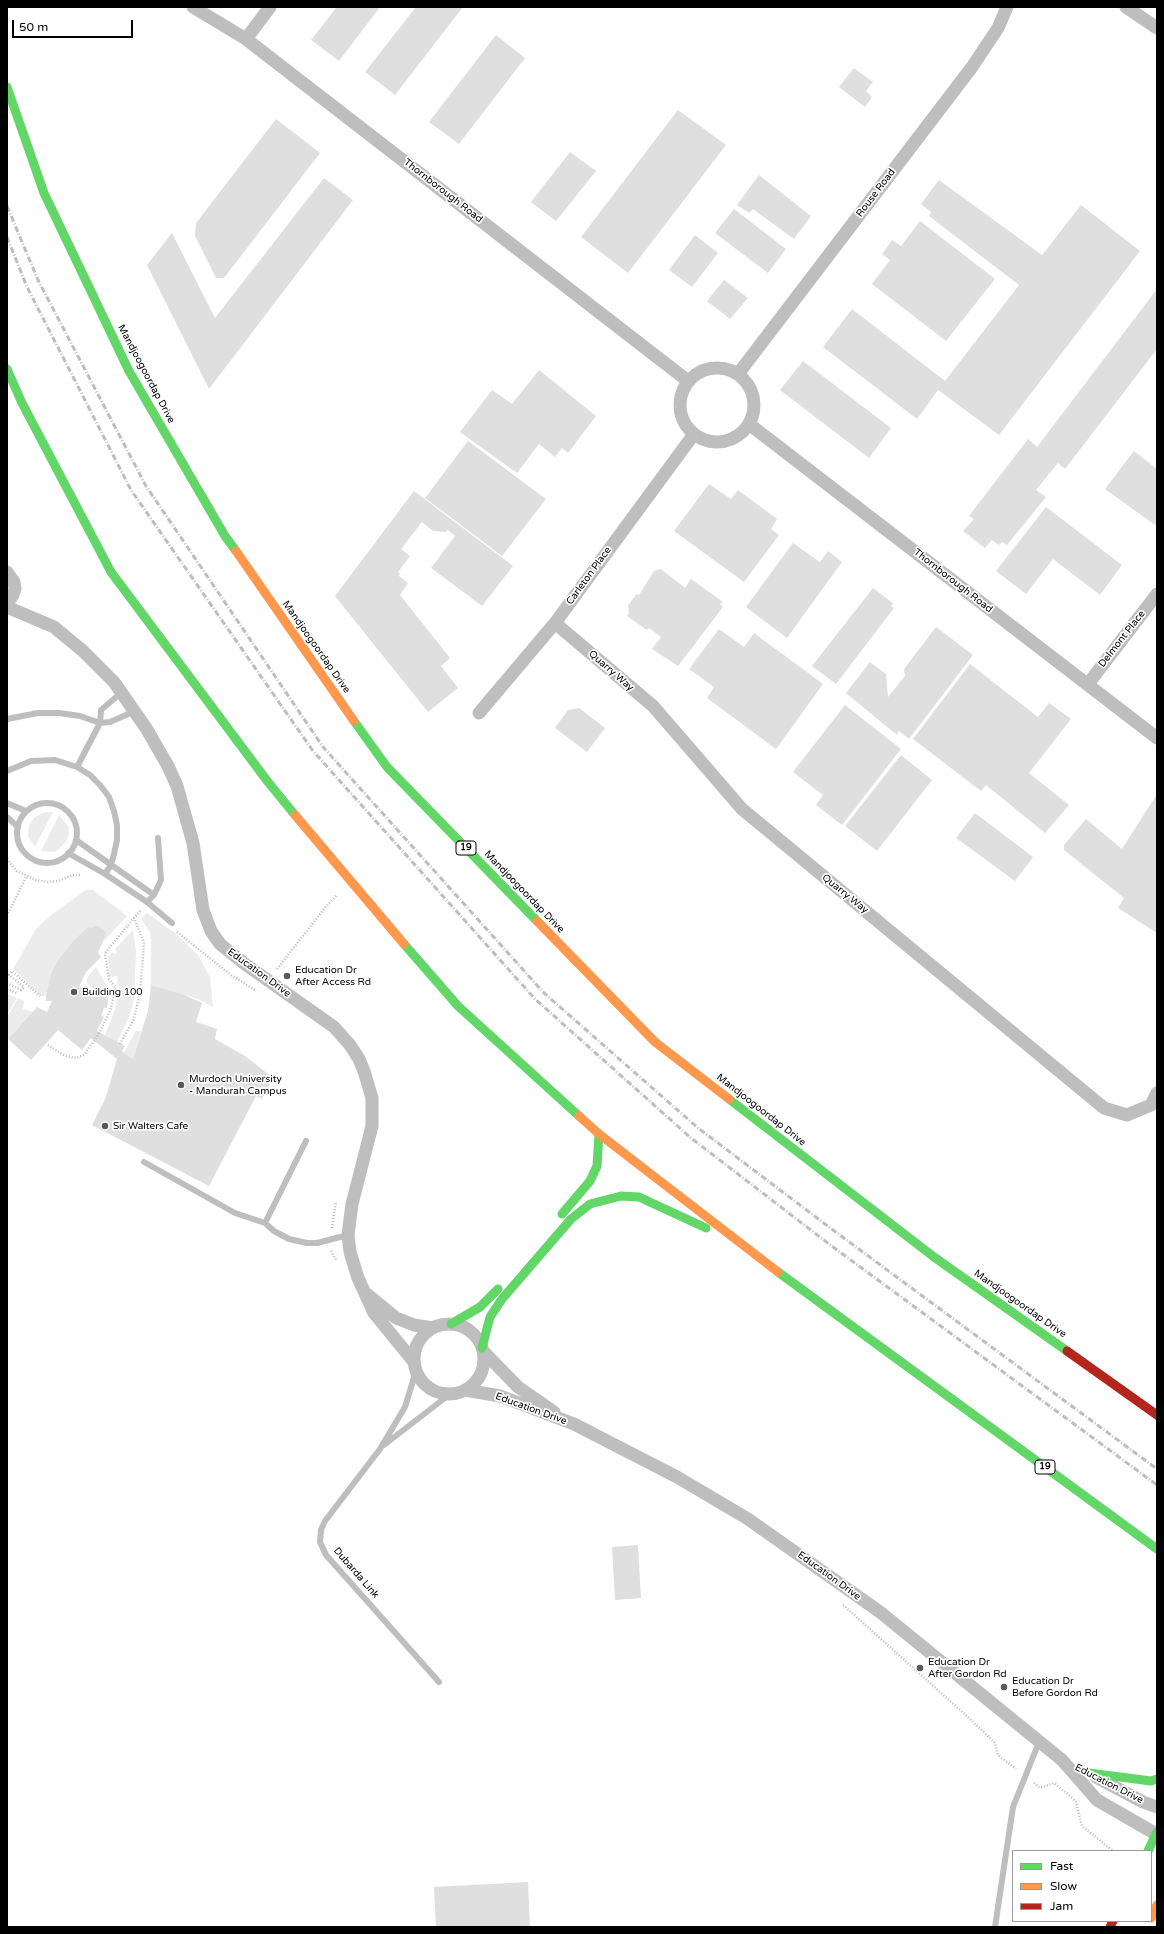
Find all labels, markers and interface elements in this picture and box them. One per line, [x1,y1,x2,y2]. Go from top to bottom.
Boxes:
scale bar [14,12,135,38]
text: 50 m [19,20,48,34]
street label: Thornborough Road [401,157,485,225]
street label: Rouse Road [854,166,898,220]
street label: Mandjoogoordap Drive [115,323,177,425]
street label: Carleton Place [564,545,614,607]
street label: Thornborough Road [911,547,995,615]
street label: Mandjoogoordap Drive [280,599,352,695]
street label: Delmont Place [1096,608,1148,670]
street label: Quarry Way [586,648,636,694]
road number: 19 [456,841,476,855]
street label: Mandjoogoordap Drive [481,848,567,936]
street label: Quarry Way [819,872,871,916]
street label: Education Drive [225,946,293,1000]
place label: Education Dr After Access Rd [295,964,371,988]
marker: Education Dr After Access Rd [282,971,292,981]
place label: Building 100 [82,986,143,998]
marker: Building 100 [69,987,79,997]
street label: Mandjoogoordap Drive [714,1071,808,1149]
place label: Murdoch University - Mandurah Campus [189,1073,287,1096]
marker: Murdoch University - Mandurah Campus [176,1080,186,1090]
place label: Sir Walters Cafe [113,1120,188,1132]
marker: Sir Walters Cafe [100,1121,110,1131]
street label: Mandjoogoordap Drive [972,1268,1068,1340]
street label: Education Drive [494,1391,568,1427]
road number: 19 [1035,1460,1055,1474]
street label: Dubarda Link [331,1545,381,1601]
street label: Education Drive [795,1549,863,1603]
place label: Education Dr After Gordon Rd [928,1656,1007,1680]
marker: Education Dr After Gordon Rd [915,1663,925,1673]
place label: Education Dr Before Gordon Rd [1012,1675,1098,1698]
marker: Education Dr Before Gordon Rd [999,1682,1009,1692]
street label: Education Drive [1073,1762,1145,1806]
legend [1012,1850,1152,1922]
text: Fast [1050,1859,1073,1873]
text: Slow [1050,1879,1077,1893]
text: Jam [1050,1899,1073,1913]

